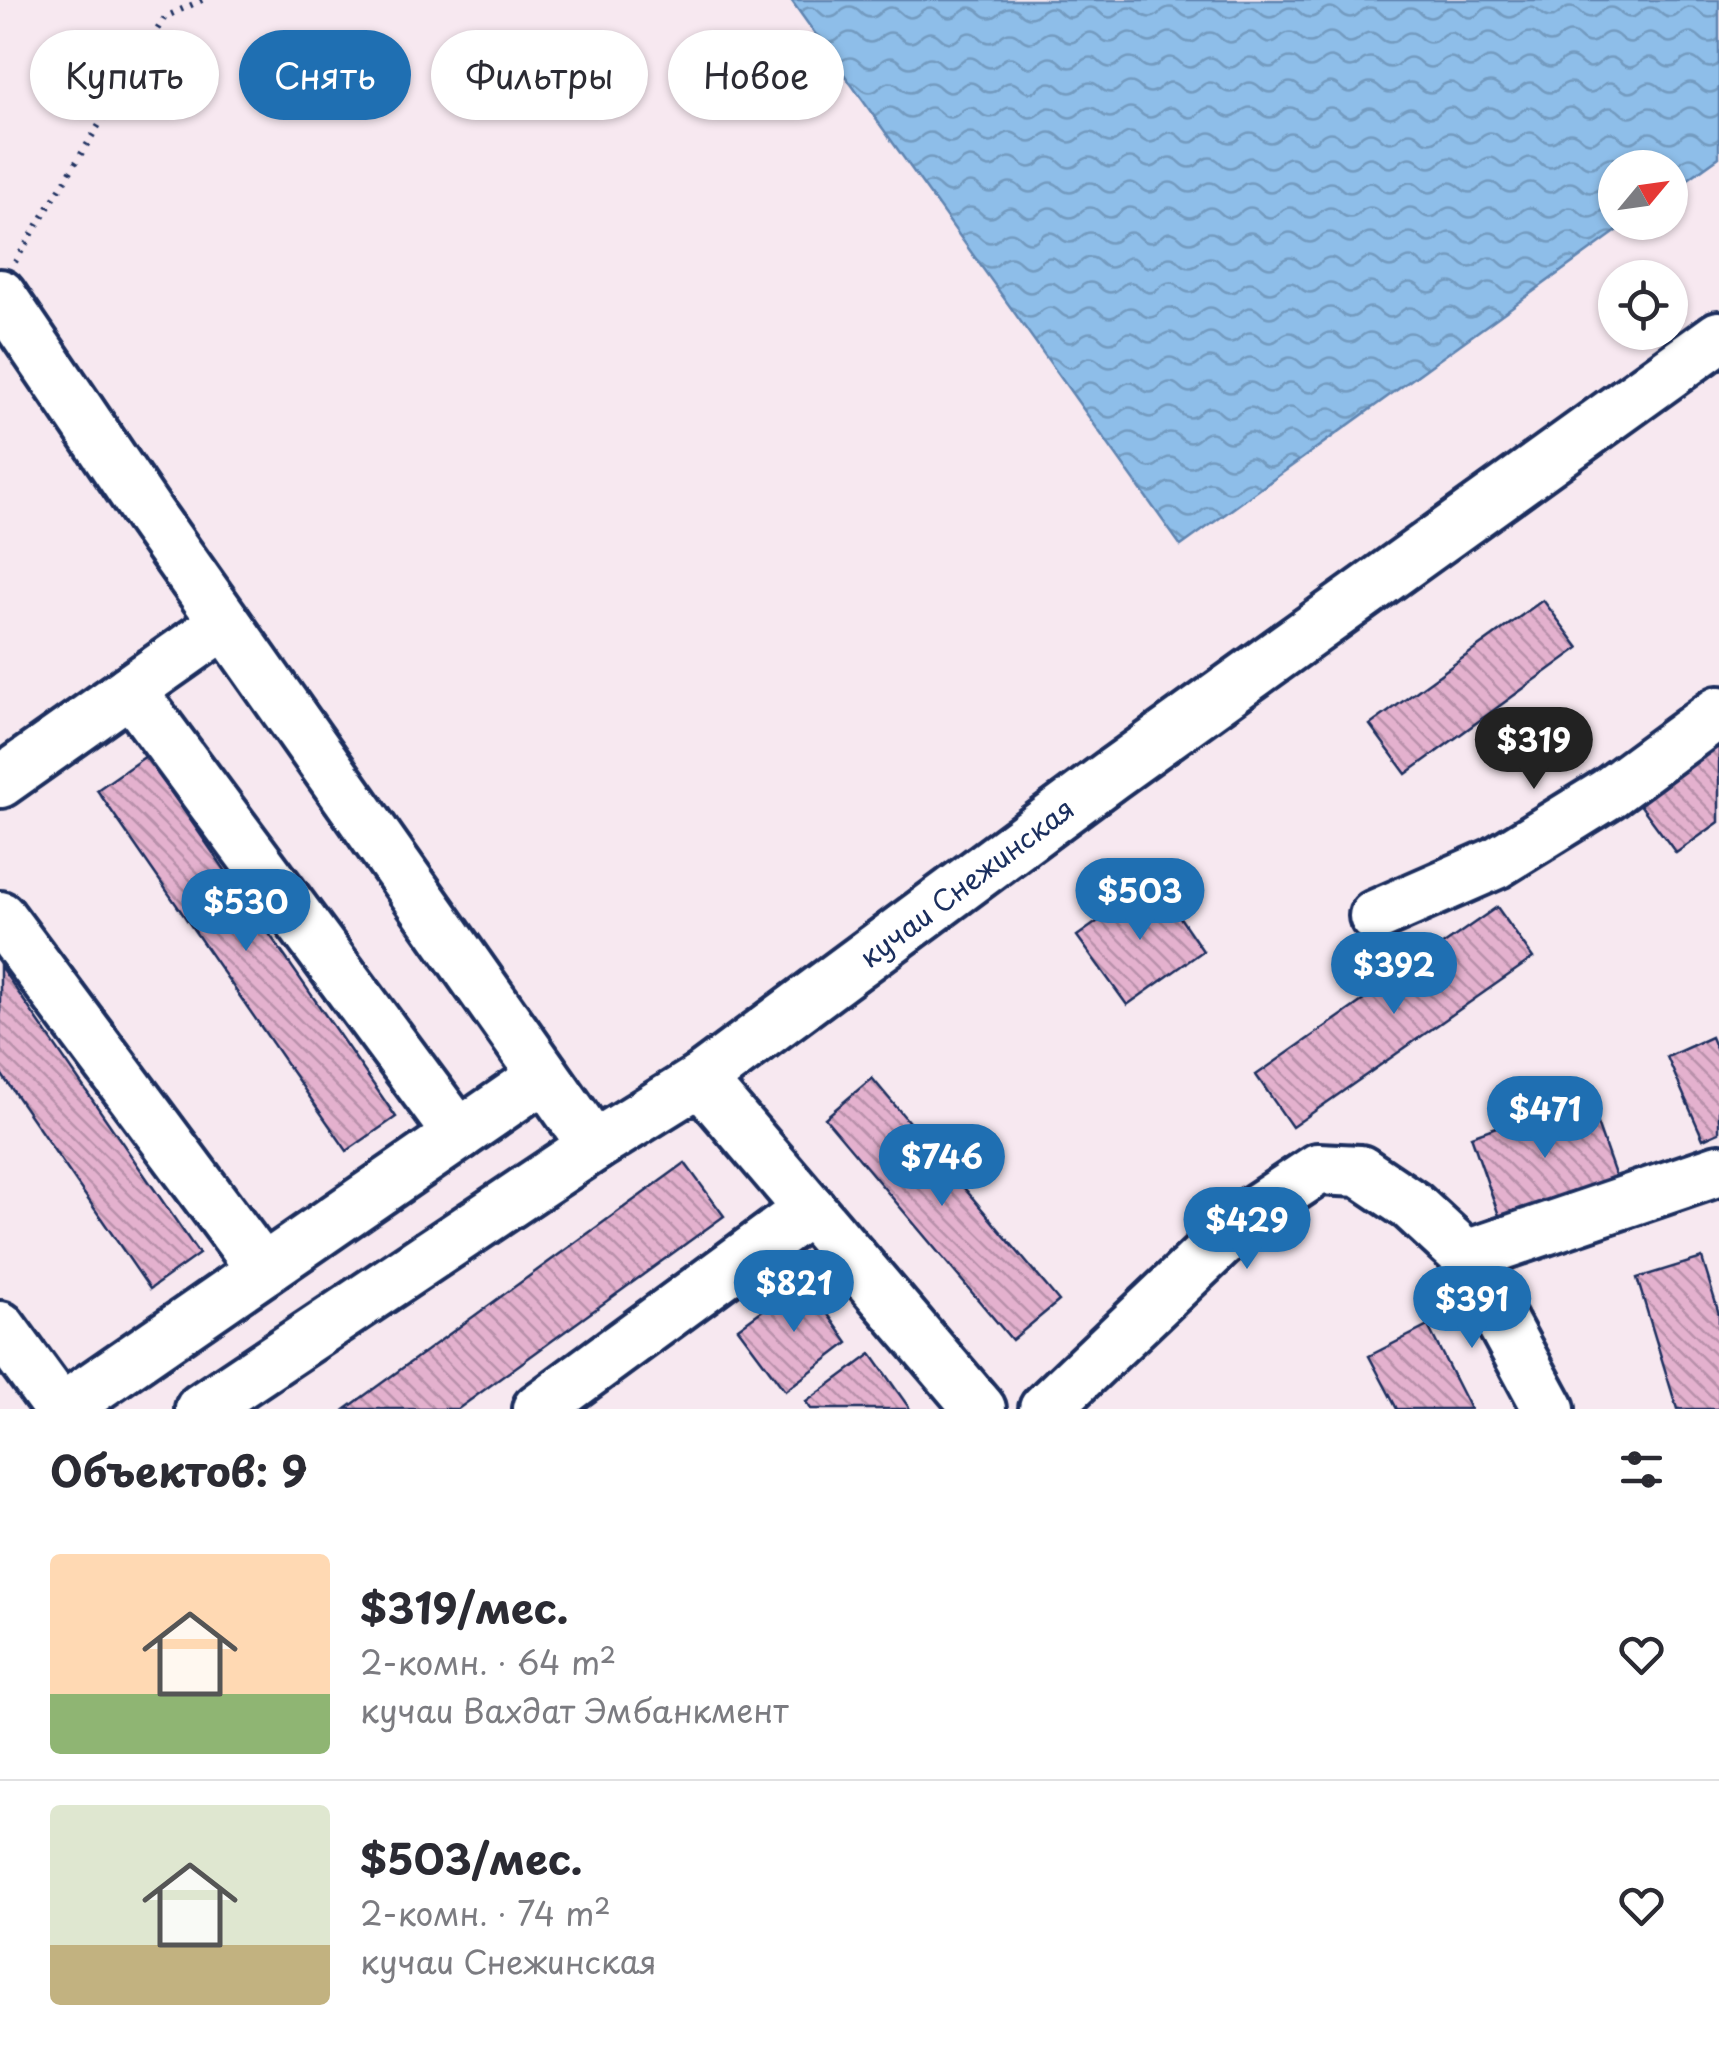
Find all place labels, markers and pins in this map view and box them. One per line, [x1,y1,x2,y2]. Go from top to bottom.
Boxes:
pin: $319 [1475,707,1593,792]
pin: $503 [1081,858,1199,943]
pin: $530 [187,869,305,954]
pin: $392 [1335,932,1453,1017]
pin: $471 [1486,1076,1604,1161]
pin: $746 [883,1124,1001,1209]
pin: $429 [1188,1187,1306,1272]
pin: $821 [735,1250,853,1335]
pin: $391 [1413,1266,1531,1351]

